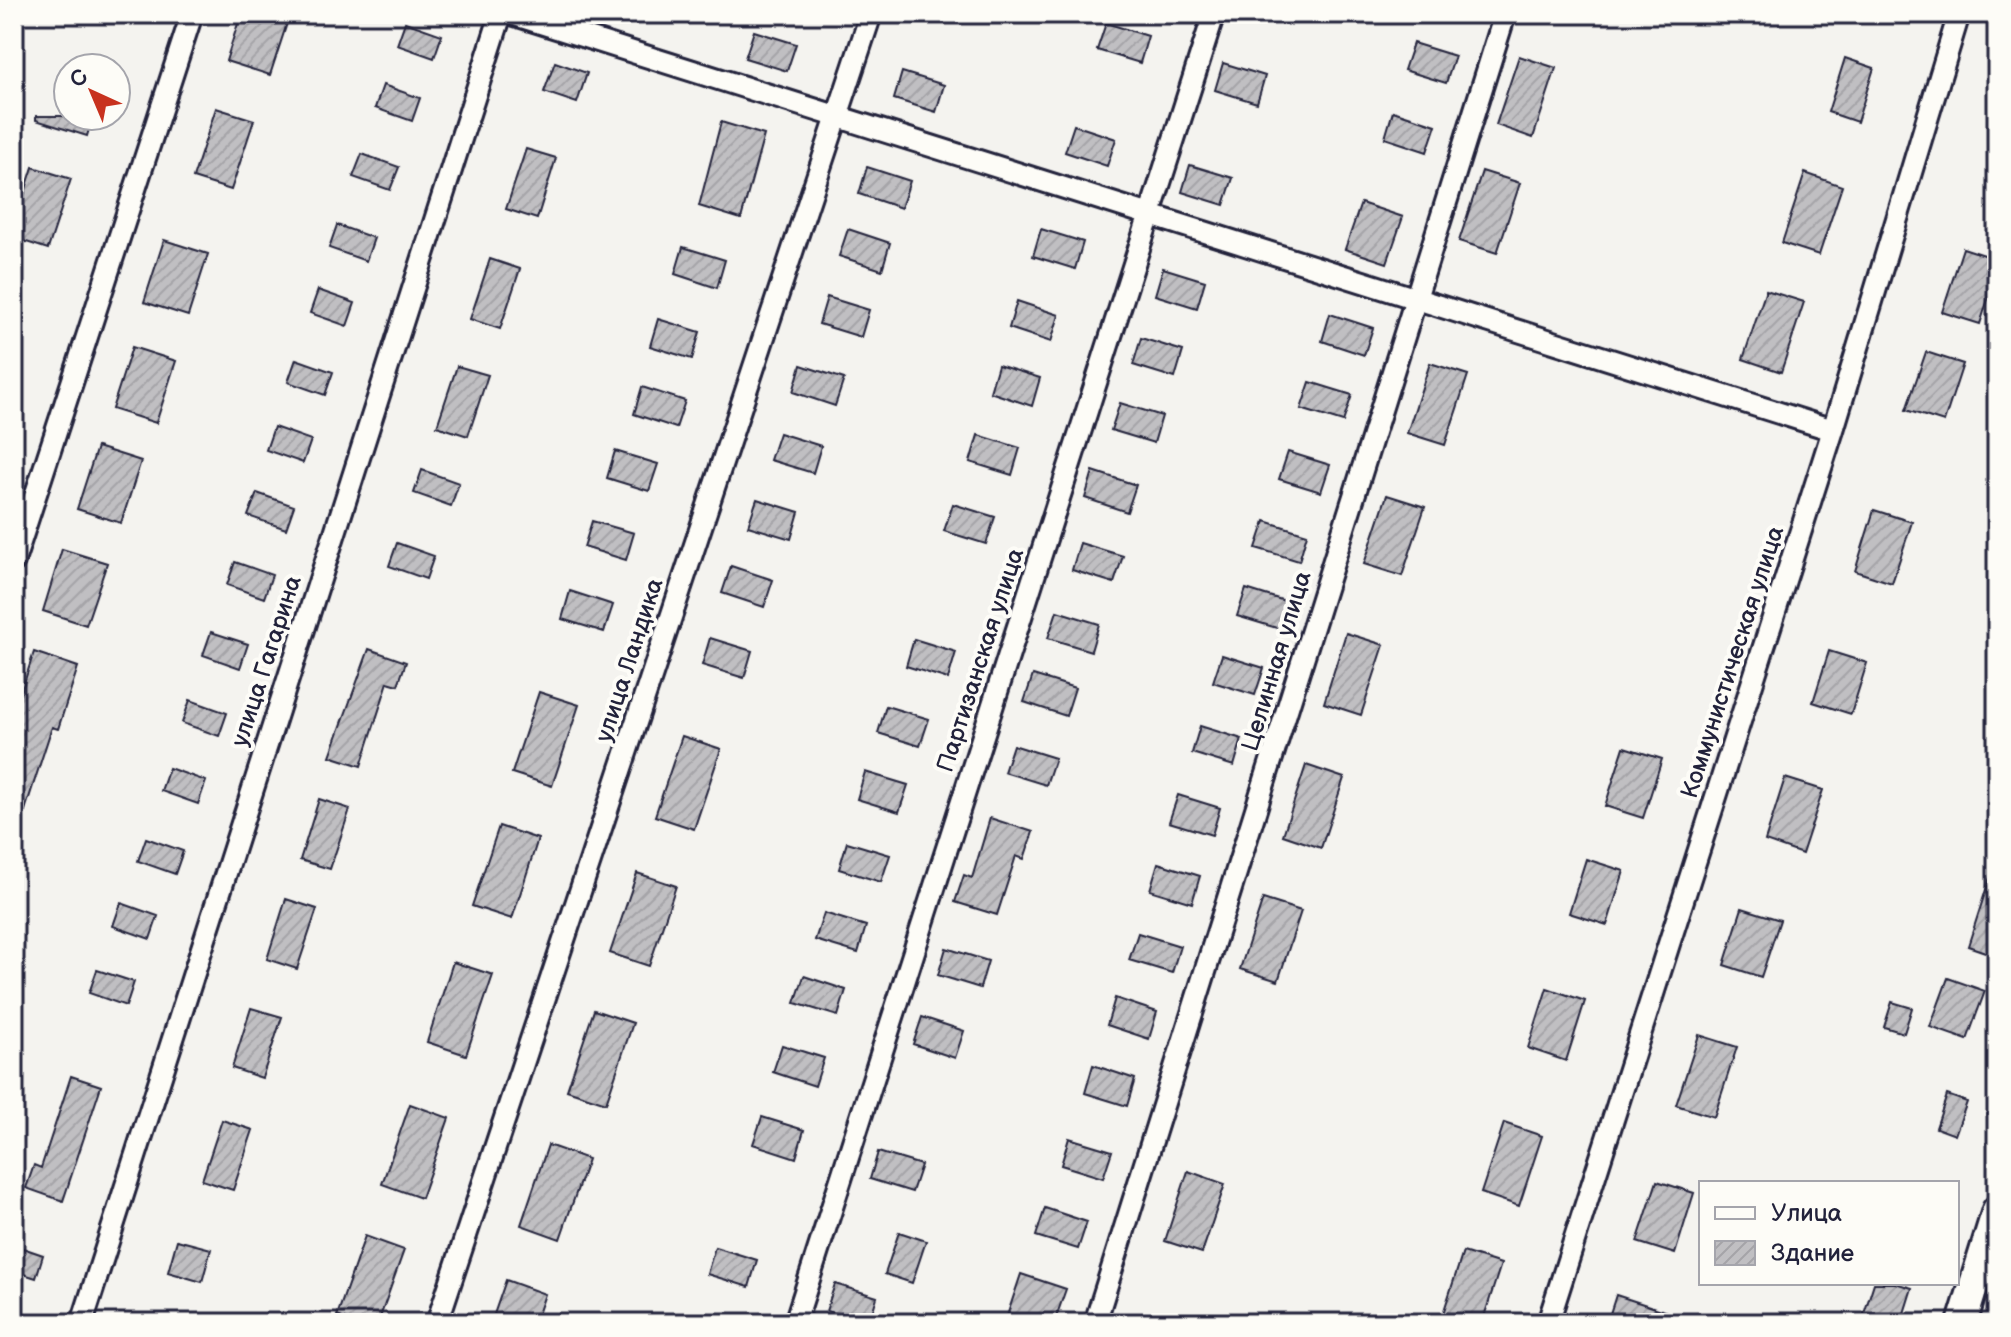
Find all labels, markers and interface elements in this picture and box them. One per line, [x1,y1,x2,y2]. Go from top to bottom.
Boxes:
north arrow [52,52,132,132]
text: С [64,64,94,94]
street label: Коммунистическая улица [1675,522,1790,802]
street label: Партизанская улица [931,545,1030,776]
street label: Целинная улица [1235,568,1318,754]
street label: улица Гагарина [225,572,308,750]
street label: улица Ландика [589,575,670,746]
legend [1699,1181,1959,1285]
text: Улица [1771,1199,1842,1228]
text: Здание [1771,1239,1854,1268]

